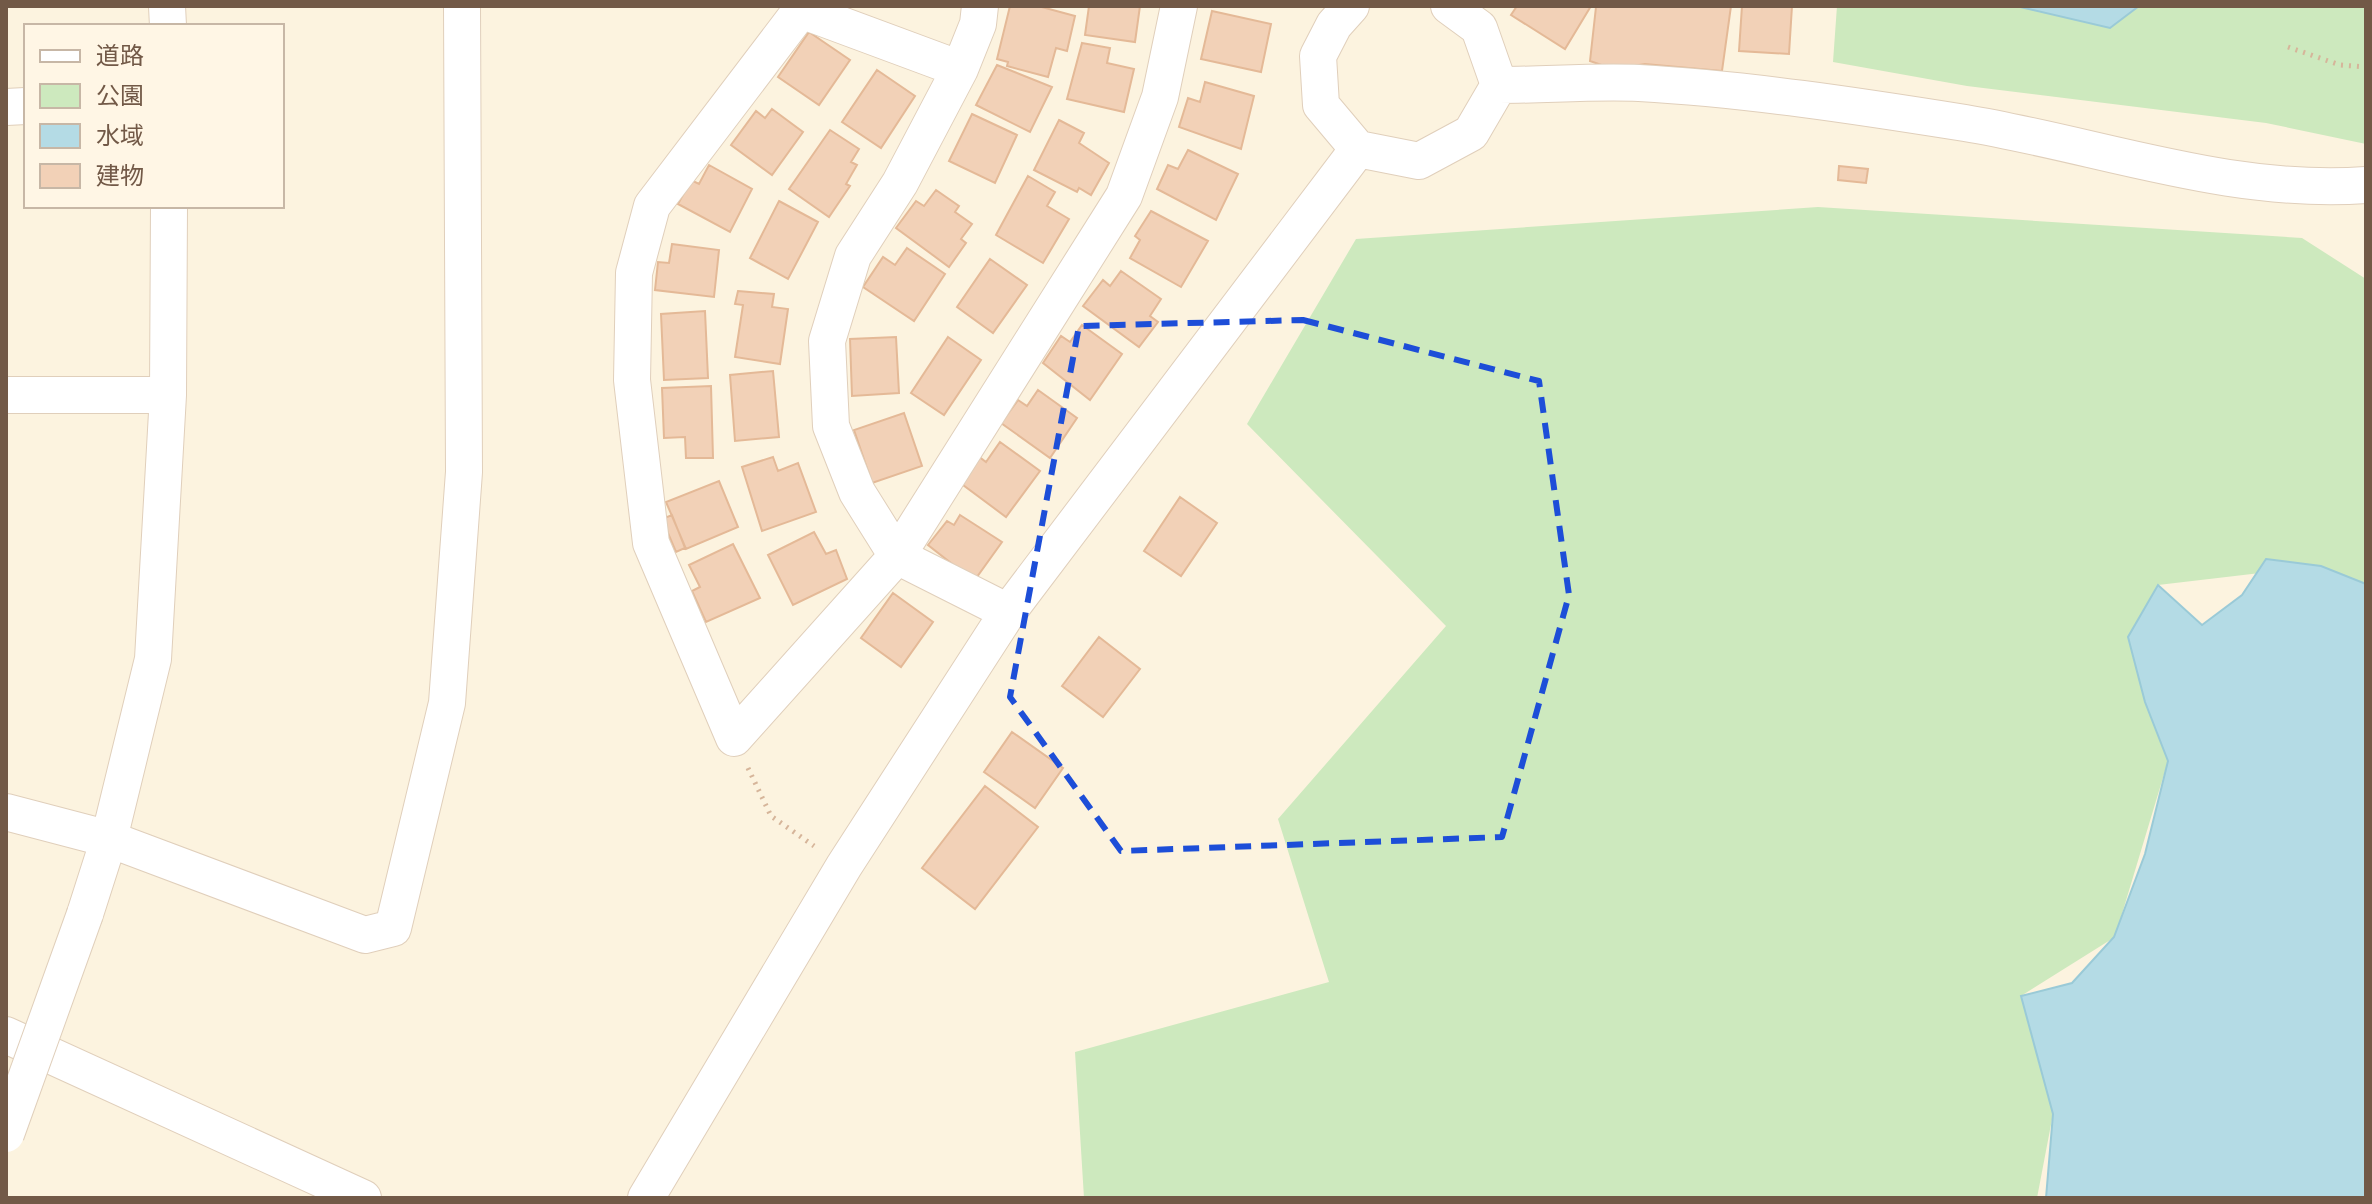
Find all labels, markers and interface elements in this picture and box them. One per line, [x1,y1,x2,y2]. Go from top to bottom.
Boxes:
legend [24,24,284,208]
text: 道路 [96,39,144,72]
text: 公園 [96,79,144,112]
text: 水域 [96,119,144,152]
text: 建物 [96,159,144,192]

